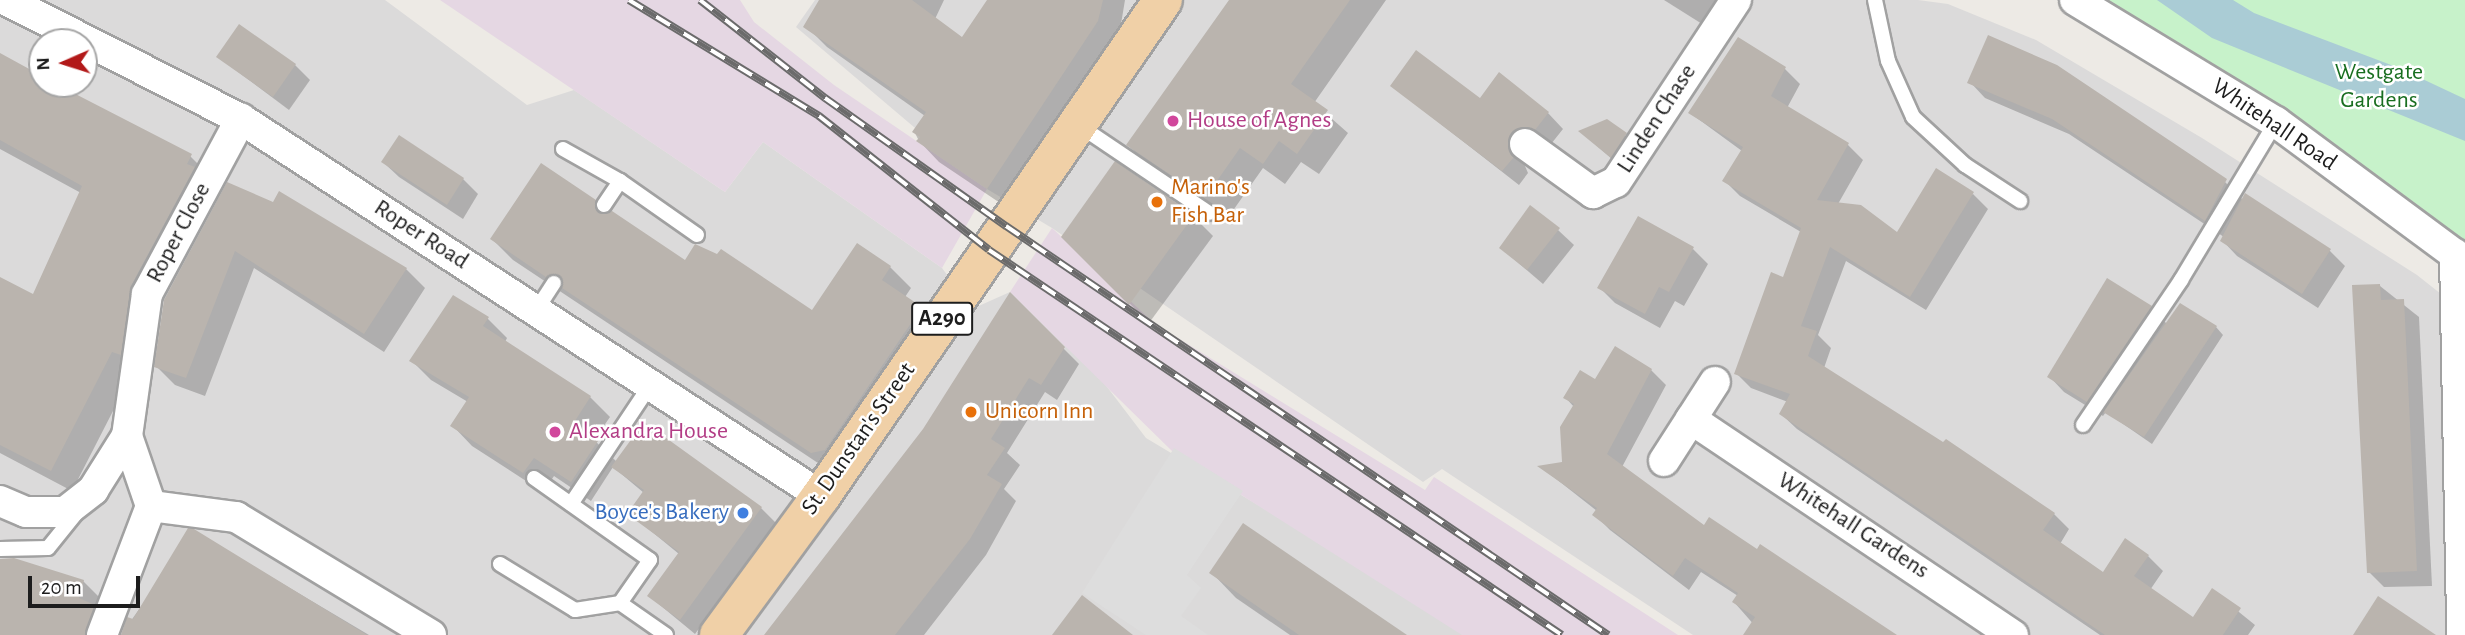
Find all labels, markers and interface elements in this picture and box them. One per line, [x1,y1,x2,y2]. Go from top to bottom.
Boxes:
north arrow [28,28,98,98]
text: N [34,57,53,71]
street label: Linden Chase [1611,59,1703,179]
park label: Westgate Gardens [2335,59,2423,115]
street label: Whitehall Road [2206,73,2342,177]
place label: House of Agnes [1187,107,1331,135]
marker: House of Agnes [1165,113,1181,129]
place label: Marino's Fish Bar [1171,174,1250,230]
street label: Roper Close [141,178,217,288]
street label: Roper Road [368,194,474,276]
marker: Marino's Fish Bar [1149,194,1165,210]
road number: A290 [911,300,974,338]
street label: St. Dunstan's Street [796,357,922,521]
place label: Unicorn Inn [985,398,1093,426]
marker: Unicorn Inn [963,404,979,420]
place label: Alexandra House [569,418,728,446]
marker: Alexandra House [547,424,563,440]
street label: Whitehall Gardens [1772,466,1934,586]
place label: Boyce's Bakery [595,499,729,527]
marker: Boyce's Bakery [735,505,751,521]
scale bar [32,562,144,606]
text: 20 m [41,577,82,598]

